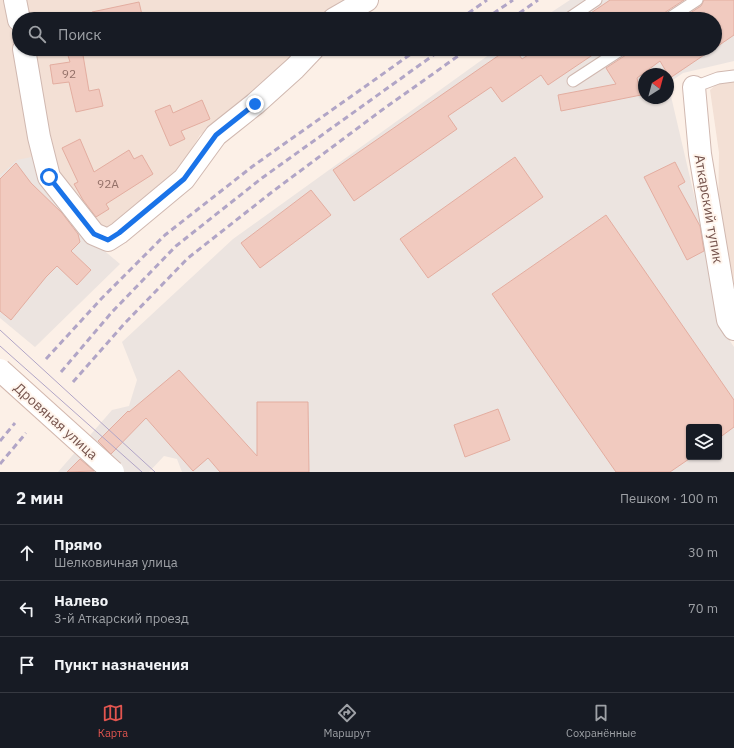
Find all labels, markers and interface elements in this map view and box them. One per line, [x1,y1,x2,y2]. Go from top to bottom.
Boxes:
search box [12,12,722,56]
icon: search [26,23,48,45]
text: Поиск [58,25,101,44]
house number: 92 [62,66,76,81]
north arrow [638,68,674,104]
route end [246,95,264,113]
street label: Аткарский тупик [691,153,727,265]
route start [40,168,58,186]
house number: 92А [97,176,119,191]
street label: Дровяная улица [10,379,102,464]
map controls [686,424,722,460]
button: layers [686,424,722,460]
text: 2 мин [16,487,63,509]
text: Пешком · 100 m [620,490,718,507]
text: Прямо [54,535,102,554]
icon: ahead [16,542,38,564]
text: 30 m [688,544,718,561]
text: Шелковичная улица [54,554,178,571]
text: Налево [54,591,108,610]
icon: left [16,598,38,620]
text: 70 m [688,600,718,617]
text: 3-й Аткарский проезд [54,610,189,627]
icon: arrive [16,654,38,676]
text: Пункт назначения [54,655,189,674]
tab: Карта [98,702,128,740]
tab: Маршрут [324,702,371,740]
tab: Сохранённые [566,702,636,740]

